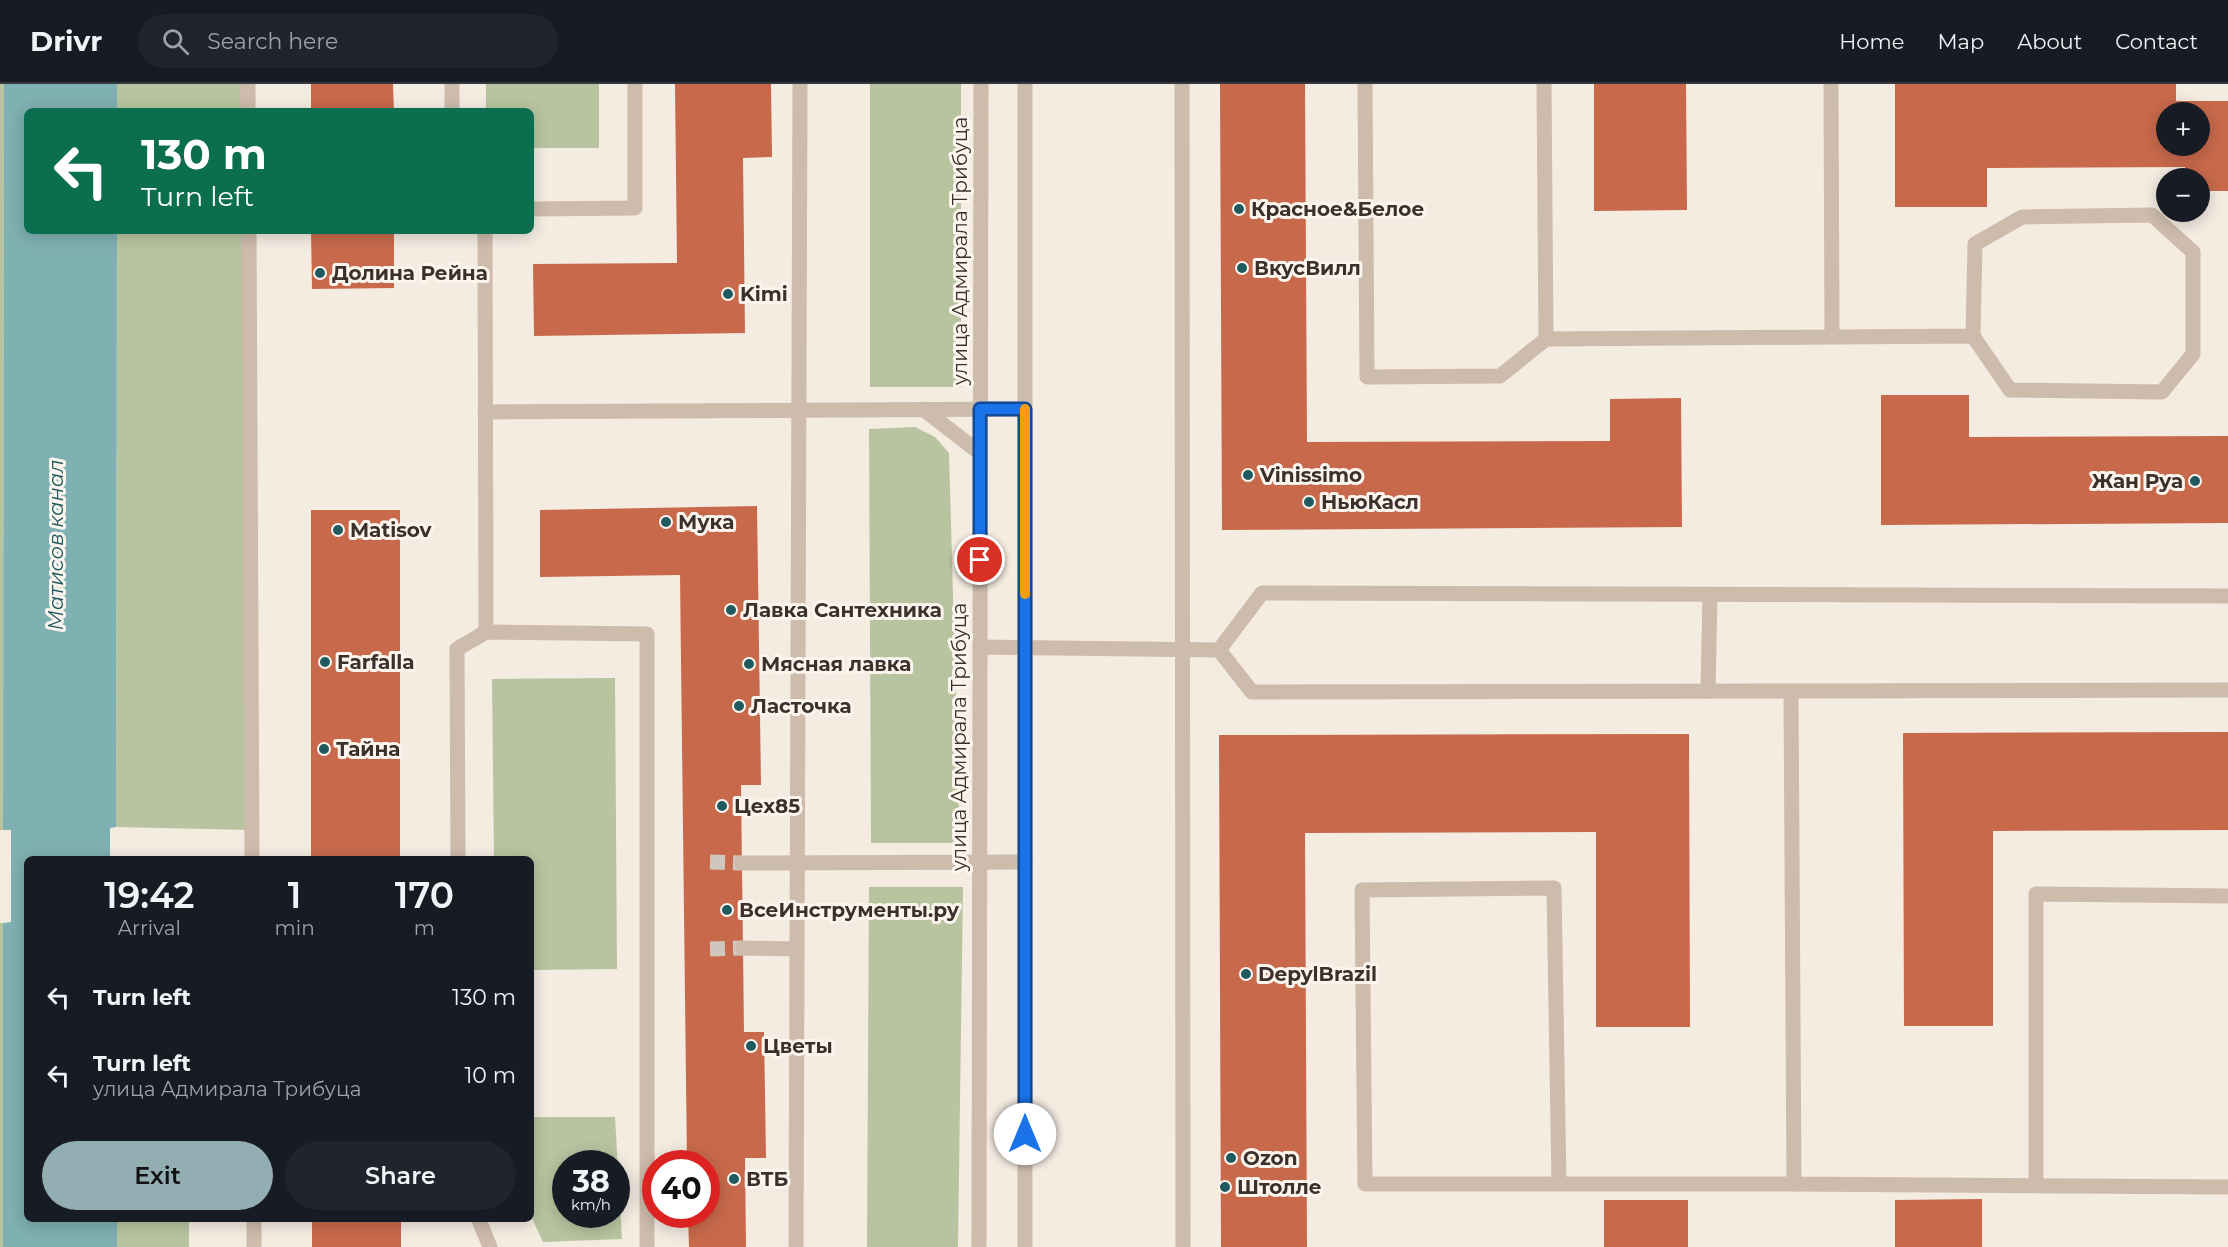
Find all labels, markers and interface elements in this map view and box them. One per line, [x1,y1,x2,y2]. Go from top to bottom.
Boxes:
search box [138,14,558,68]
text: Drivr [30,24,102,58]
icon: search [159,25,192,58]
text: Search here [207,28,338,55]
text: Home [1839,29,1904,54]
text: Map [1937,29,1984,54]
text: About [2017,29,2082,54]
text: Contact [2115,29,2198,54]
map controls [2156,102,2210,222]
button: + [2156,102,2210,156]
street label: улица Адмирала Трибуца [948,117,972,386]
text: 130 m [141,128,267,180]
icon: left [42,132,120,210]
button: − [2156,168,2210,222]
text: Turn left [141,180,254,213]
place label: Красное&Белое [1251,197,1424,221]
marker: Красное&Белое [1232,202,1246,216]
place label: ВкусВилл [1254,256,1361,280]
place label: Долина Рейна [332,261,488,285]
marker: ВкусВилл [1235,261,1249,275]
marker: Долина Рейна [313,266,327,280]
place label: Kimi [740,282,788,306]
marker: Kimi [721,287,735,301]
water label: Матисов канал [43,460,68,630]
place label: Vinissimo [1259,463,1362,487]
marker: Vinissimo [1241,468,1255,482]
place label: Жан Руа [2092,469,2183,493]
marker: Жан Руа [2188,474,2202,488]
place label: НьюКасл [1321,490,1419,514]
marker: НьюКасл [1302,495,1316,509]
place label: Мука [678,510,734,534]
marker: Мука [659,515,673,529]
place label: Matisov [350,518,433,542]
marker: Matisov [331,523,345,537]
pin [954,534,1005,585]
icon: arrive [963,543,996,576]
place label: Лавка Сантехника [743,598,942,622]
marker: Лавка Сантехника [724,603,738,617]
street label: улица Адмирала Трибуца [947,603,971,872]
place label: Farfalla [337,650,415,674]
place label: Мясная лавка [761,652,911,676]
marker: Farfalla [318,655,332,669]
marker: Мясная лавка [742,657,756,671]
place label: Ласточка [751,694,852,718]
marker: Ласточка [732,699,746,713]
place label: Тайна [336,737,400,761]
marker: Тайна [317,742,331,756]
place label: Цех85 [734,794,800,818]
marker: Цех85 [715,799,729,813]
text: 19:42 [104,873,195,917]
text: 1 [288,873,302,917]
text: 170 [395,873,454,917]
place label: ВсеИнструменты.ру [739,898,960,922]
marker: ВсеИнструменты.ру [720,903,734,917]
text: Arrival [118,916,181,940]
text: min [275,916,315,940]
text: m [414,916,435,940]
place label: DepylBrazil [1258,962,1377,986]
marker: DepylBrazil [1239,967,1253,981]
icon: left [42,981,75,1014]
text: Turn left [93,984,191,1011]
text: 130 m [452,984,516,1011]
place label: Цветы [763,1034,833,1058]
marker: Цветы [744,1039,758,1053]
text: Turn left [93,1050,191,1077]
icon: left [42,1059,75,1092]
text: 10 m [464,1062,516,1089]
text: улица Адмирала Трибуца [93,1077,361,1101]
position arrow [993,1102,1057,1166]
button: Exit [42,1141,273,1210]
button: Share [285,1141,516,1210]
place label: Ozon [1243,1146,1298,1170]
speed limit sign: 40 [642,1150,720,1228]
marker: Ozon [1224,1151,1238,1165]
text: 38 [572,1163,610,1200]
place label: ВТБ [746,1167,788,1191]
marker: ВТБ [727,1172,741,1186]
place label: Штолле [1237,1175,1322,1199]
marker: Штолле [1218,1180,1232,1194]
text: km/h [571,1195,611,1214]

